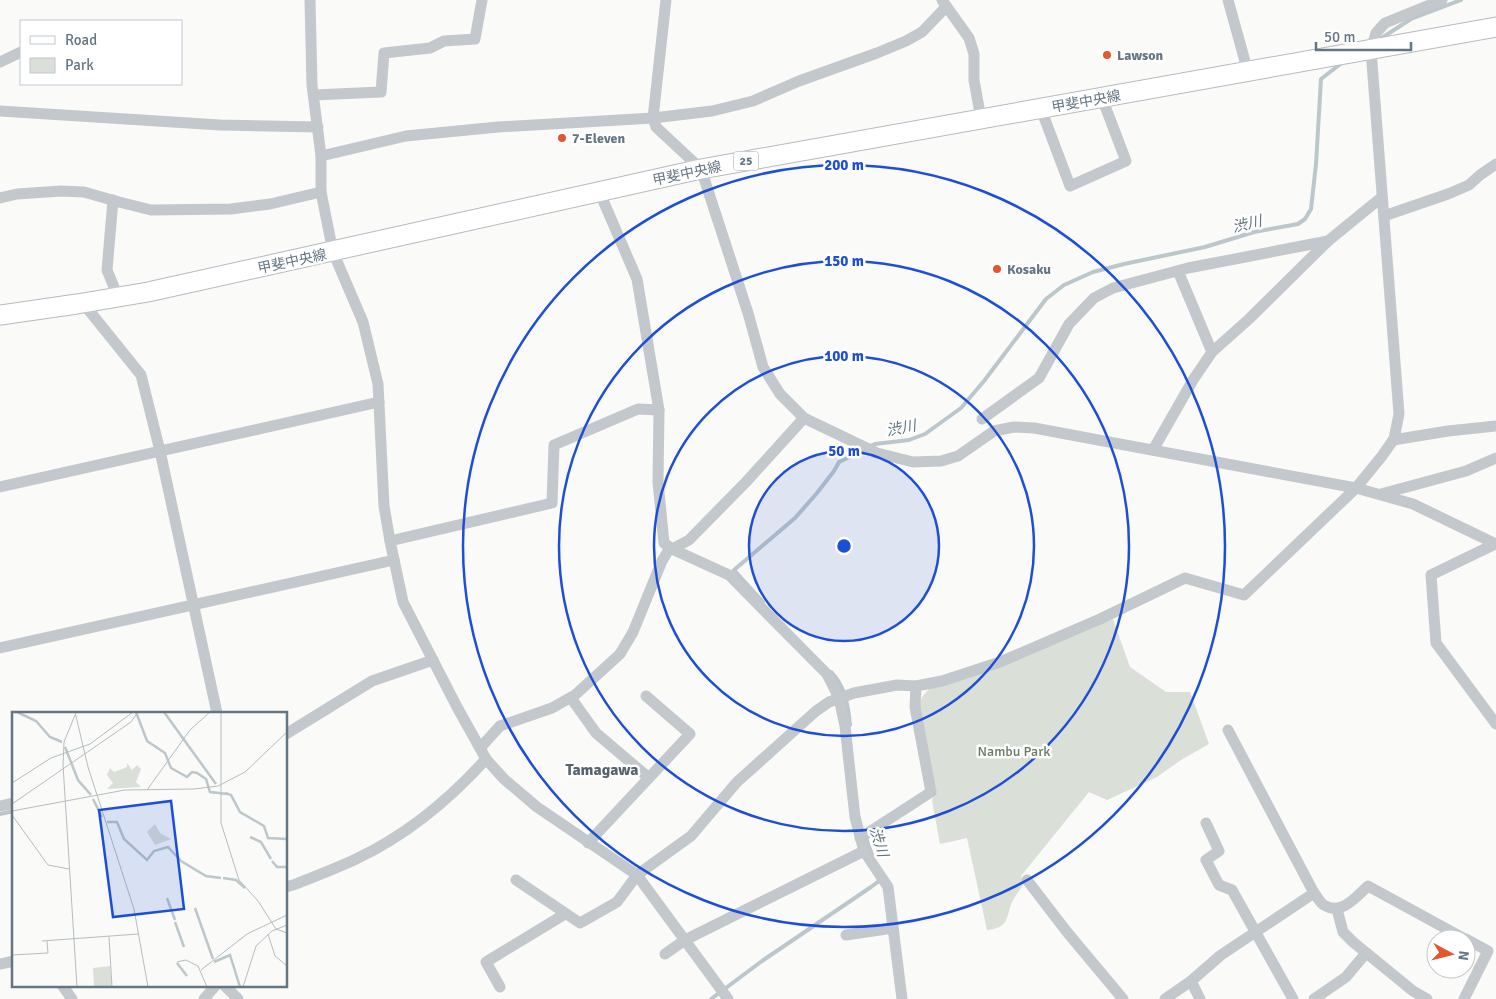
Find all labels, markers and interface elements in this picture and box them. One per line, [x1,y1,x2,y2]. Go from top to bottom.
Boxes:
legend [20,20,182,85]
scale bar [1316,20,1411,52]
text: 50 m [1324,28,1355,46]
text: Road [65,31,97,49]
place label: Lawson [1117,47,1163,64]
marker: Lawson [1101,49,1113,61]
text: Park [65,56,94,74]
street label: 甲斐中央線 [1050,87,1122,116]
place label: 7-Eleven [572,130,625,147]
marker: 7-Eleven [556,132,568,144]
road number: 25 [734,152,758,170]
text: 200 m [824,156,864,174]
street label: 甲斐中央線 [651,158,723,189]
water label: 渋川 [1230,211,1266,236]
street label: 甲斐中央線 [256,246,328,277]
text: 150 m [824,252,864,270]
place label: Kosaku [1007,261,1051,278]
marker: Kosaku [991,263,1003,275]
text: 100 m [824,347,864,365]
water label: 渋川 [885,416,919,440]
text: 50 m [828,442,860,460]
centre of rings [835,537,853,555]
inset map [12,712,288,986]
park label: Nambu Park [978,743,1050,760]
district label: Tamagawa [565,760,639,780]
water label: 渋川 [866,825,893,861]
north arrow [1426,929,1476,979]
text: N [1454,950,1472,961]

